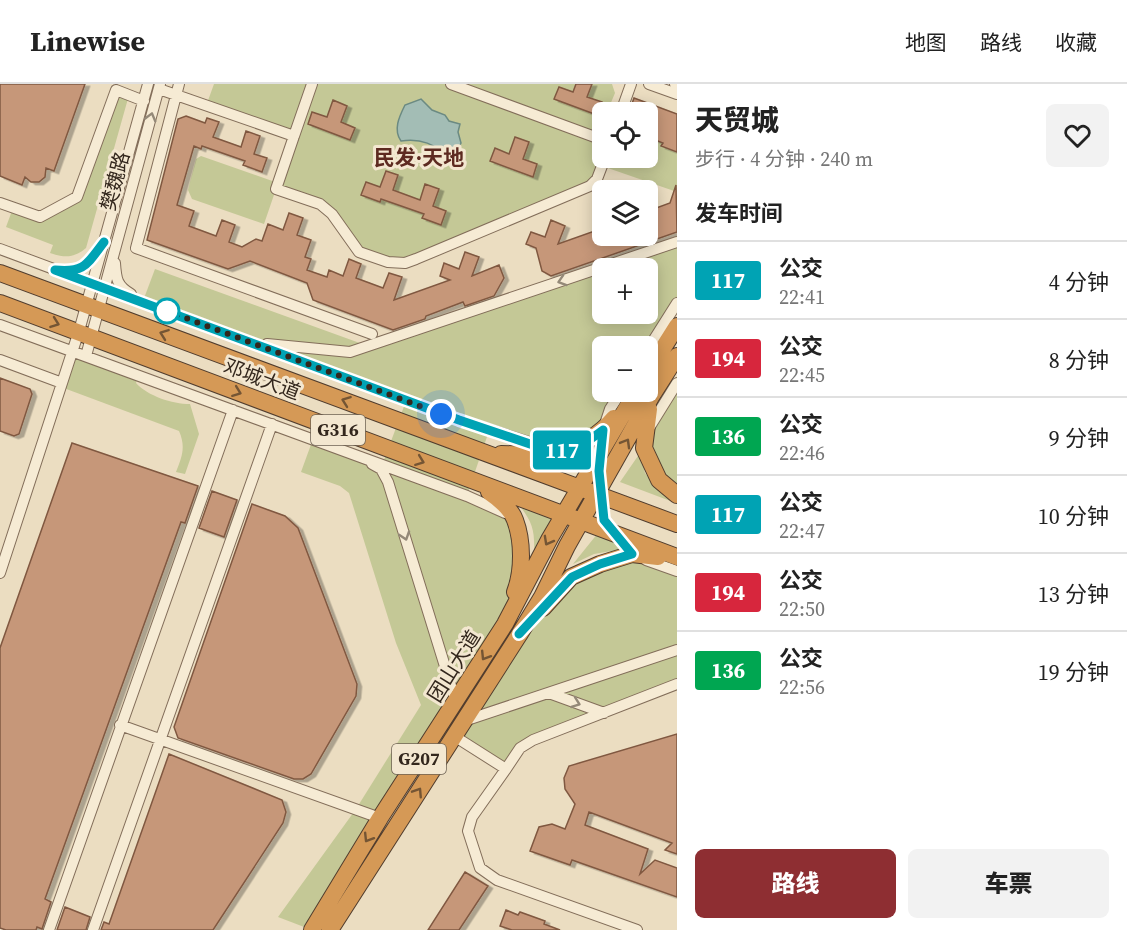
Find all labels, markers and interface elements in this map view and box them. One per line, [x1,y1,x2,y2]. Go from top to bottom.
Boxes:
text: Linewise [30,22,145,60]
text: 地图 [905,28,947,57]
text: 路线 [980,28,1022,57]
text: 收藏 [1055,28,1097,57]
text: 天贸城 [695,101,779,139]
map controls [592,102,658,402]
button: locate [592,102,658,168]
button: heart [1046,104,1109,167]
one-way arrow [144,112,156,123]
district label: 民发·天地 [374,143,464,172]
text: 步行 · 4 分钟 · 240 m [695,145,873,173]
street label: 樊魏路 [94,148,136,214]
button: layers [592,180,658,246]
text: 发车时间 [695,198,783,228]
text: 公交 [779,253,823,283]
button: + [592,258,658,324]
text: 117 [711,266,745,295]
text: 4 分钟 [1049,267,1109,297]
one-way arrow [557,274,568,287]
text: 22:41 [779,283,825,311]
unlabelled marker [154,298,180,324]
one-way arrow [49,315,60,328]
one-way arrow [159,328,169,341]
text: 公交 [779,331,823,361]
button: − [592,336,658,402]
text: 194 [711,344,745,373]
text: 8 分钟 [1049,345,1109,375]
street label: 邓城大道 [220,352,304,406]
text: 22:45 [779,361,825,389]
one-way arrow [231,384,242,397]
one-way arrow [342,396,352,409]
your location [426,399,456,429]
text: 公交 [779,409,823,439]
road number: G316 [311,415,365,445]
text: 136 [711,422,745,451]
text: 9 分钟 [1049,423,1109,453]
line badge: 117 [528,430,596,470]
text: 117 [545,436,579,465]
one-way arrow [619,439,630,450]
text: 22:46 [779,439,825,467]
one-way arrow [413,454,424,466]
text: 公交 [779,487,823,517]
text: 117 [711,500,745,529]
text: 10 分钟 [1038,501,1109,531]
text: 22:47 [779,517,825,545]
one-way arrow [398,530,411,541]
one-way arrow [544,535,556,545]
text: 公交 [779,565,823,595]
text: 194 [711,578,745,607]
text: 13 分钟 [1038,579,1109,609]
text: 22:50 [779,595,825,623]
street label: 团山大道 [421,625,487,707]
text: 公交 [779,643,823,673]
one-way arrow [480,650,492,660]
text: 136 [711,656,745,685]
text: 19 分钟 [1038,657,1109,687]
text: 22:56 [779,673,825,701]
one-way arrow [570,695,581,708]
road number: G207 [392,744,446,774]
one-way arrow [410,788,422,798]
one-way arrow [363,832,375,842]
button: 路线 [695,849,896,918]
button: 车票 [908,849,1109,918]

